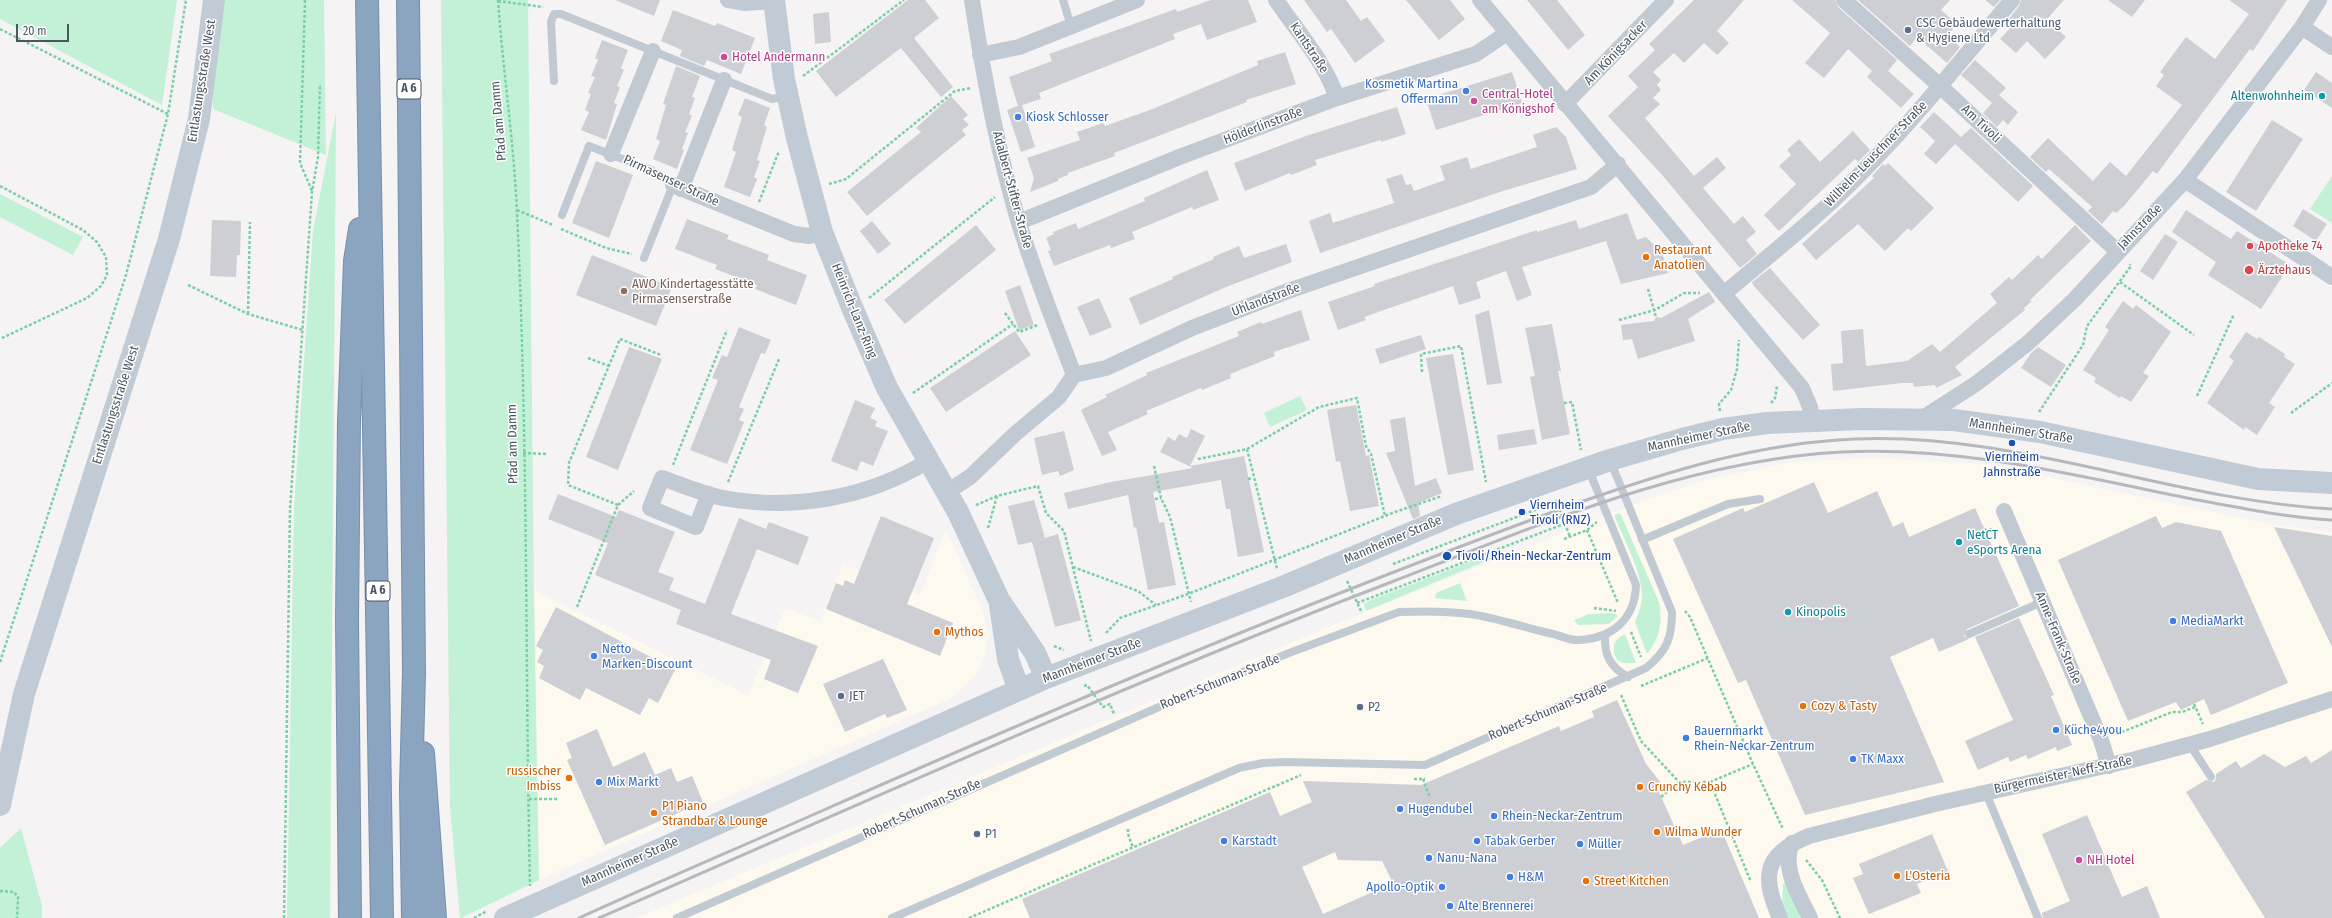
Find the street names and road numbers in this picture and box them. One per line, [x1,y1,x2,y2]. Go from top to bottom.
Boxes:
street label: Am Königsacker [1581,17,1651,89]
street label: Entlastungsstraße West [185,19,219,143]
street label: Kantstraße [1286,20,1332,76]
road number: A 6 [397,79,421,99]
street label: Pfad am Damm [488,80,510,162]
street label: Wilhelm-Leuschner-Straße [1821,98,1931,210]
street label: Am Tivoli [1958,102,2004,146]
street label: Hölderlinstraße [1221,104,1305,148]
street label: Adalbert-Stifter-Straße [989,130,1035,250]
street label: Pirmasenser Straße [621,152,721,210]
street label: Jahnstraße [2114,201,2166,253]
street label: Heinrich-Lanz-Ring [828,261,880,361]
street label: Uhlandstraße [1230,280,1302,320]
street label: Entlastungsstraße West [89,344,143,466]
street label: Pfad am Damm [505,404,521,484]
street label: Mannheimer Straße [1968,415,2074,447]
street label: Mannheimer Straße [1646,419,1752,455]
street label: Mannheimer Straße [1342,512,1444,568]
road number: A 6 [366,581,390,601]
street label: Anne-Frank-Straße [2032,589,2084,687]
street label: Mannheimer Straße [1040,635,1144,687]
street label: Robert-Schuman-Straße [1158,651,1282,713]
street label: Robert-Schuman-Straße [1486,680,1610,744]
street label: Bürgermeister-Neff-Straße [1993,753,2133,797]
street label: Robert-Schuman-Straße [861,776,983,842]
street label: Mannheimer Straße [579,834,681,890]

